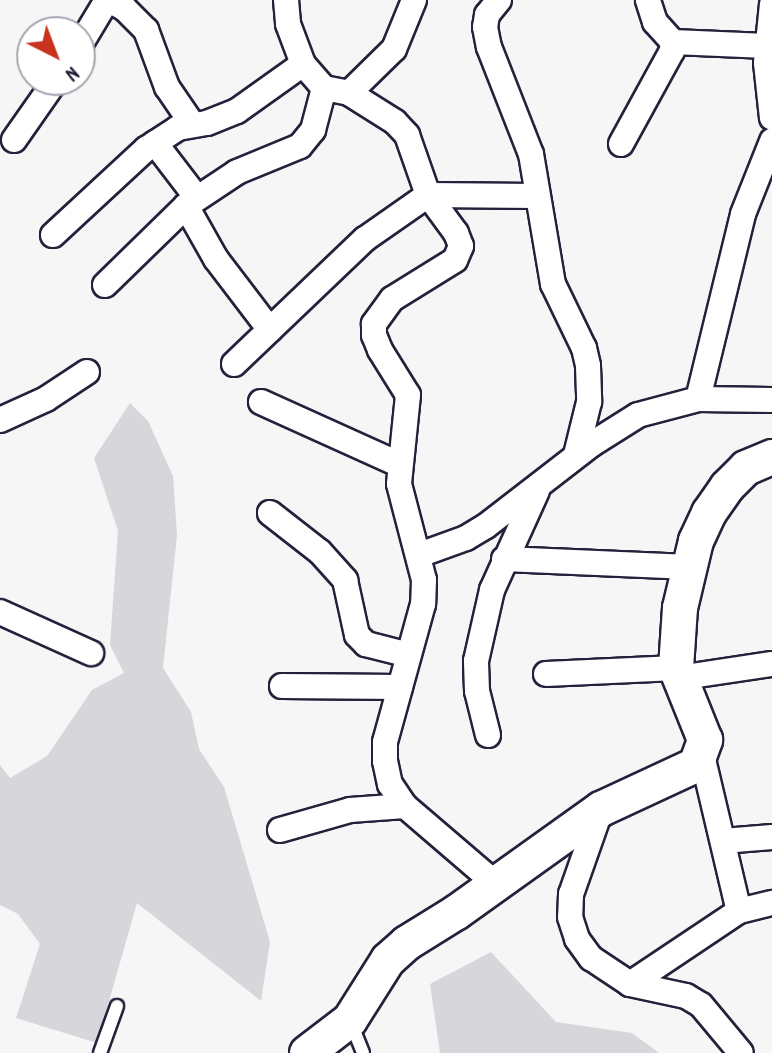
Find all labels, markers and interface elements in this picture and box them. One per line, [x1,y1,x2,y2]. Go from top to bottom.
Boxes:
north arrow [16,16,96,96]
text: N [57,58,85,88]

